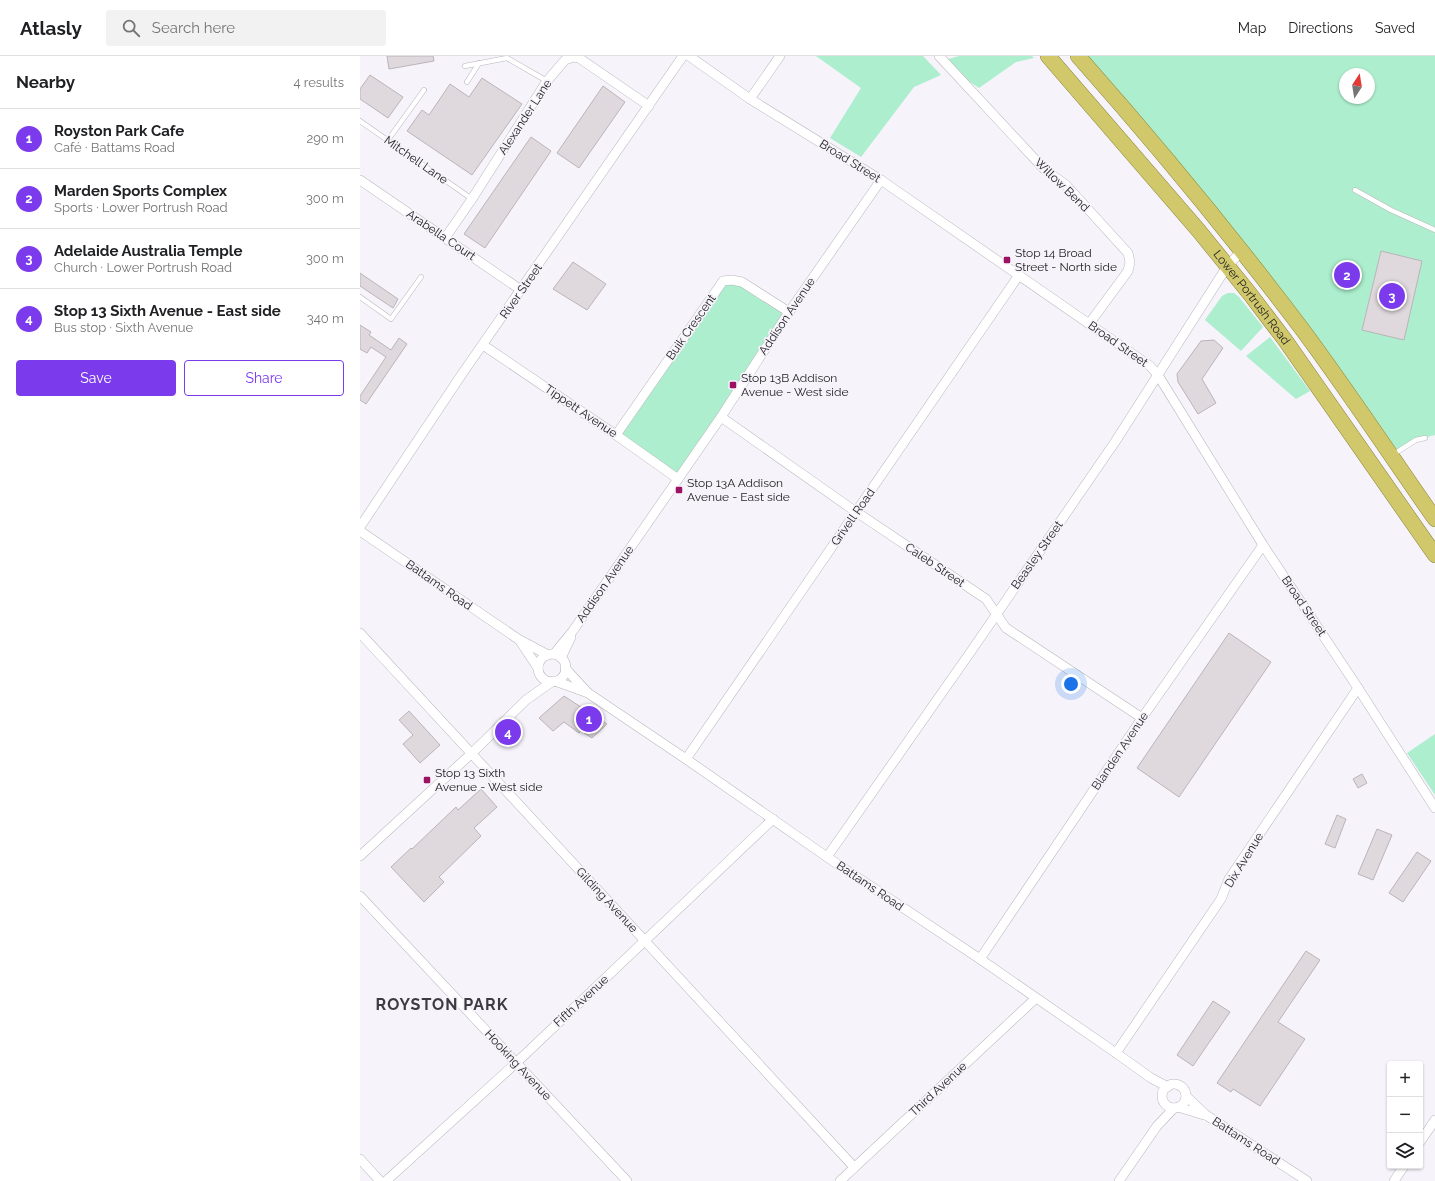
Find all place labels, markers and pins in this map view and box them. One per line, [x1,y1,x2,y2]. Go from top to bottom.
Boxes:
place label: Stop 14 Broad Street - North side [1015,246,1117,274]
marker: Stop 14 Broad Street - North side [1002,255,1012,265]
pin: 2 [1334,260,1360,290]
pin: 3 [1379,281,1405,311]
place label: Stop 13B Addison Avenue - West side [741,371,848,399]
marker: Stop 13B Addison Avenue - West side [728,380,738,390]
place label: Stop 13A Addison Avenue - East side [687,476,790,504]
marker: Stop 13A Addison Avenue - East side [674,485,684,495]
pin: 1 [576,704,602,734]
pin: 4 [495,717,521,747]
place label: Stop 13 Sixth Avenue - West side [435,766,542,794]
marker: Stop 13 Sixth Avenue - West side [422,775,432,785]

